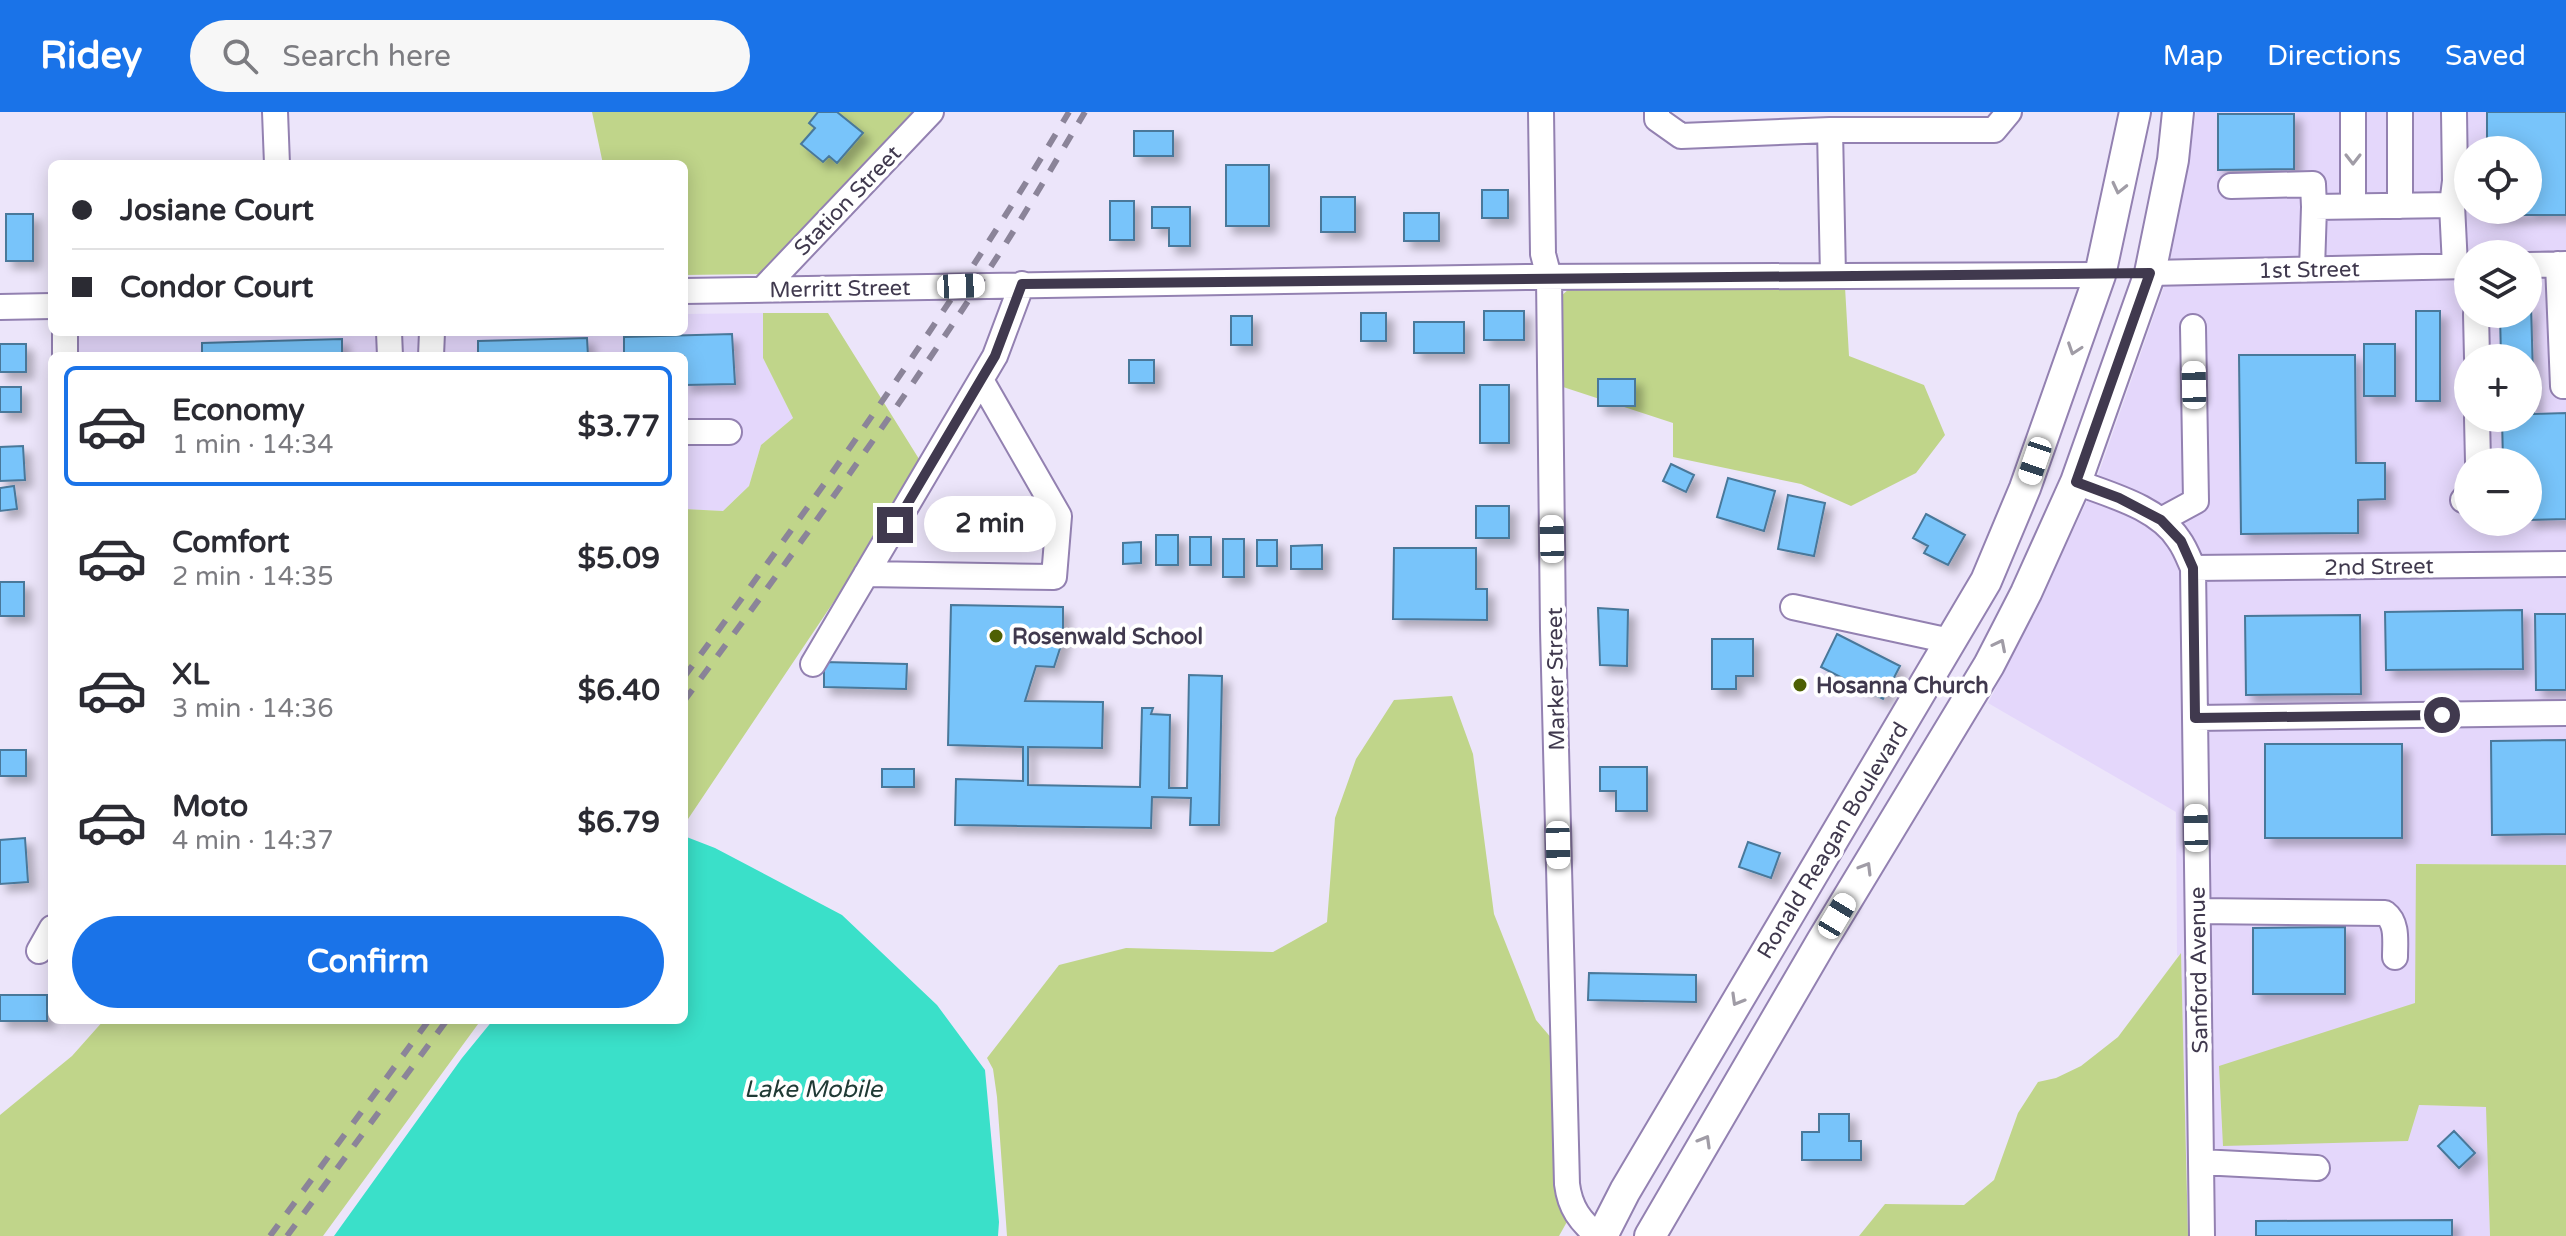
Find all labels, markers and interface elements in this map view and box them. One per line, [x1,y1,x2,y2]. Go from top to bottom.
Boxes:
search box [190,20,750,92]
text: Ridey [40,33,142,79]
icon: search [218,34,262,78]
text: Search here [282,38,451,75]
text: Map [2163,39,2223,73]
text: Directions [2267,39,2401,73]
text: Saved [2445,39,2526,73]
map controls [2454,136,2542,536]
button: locate [2454,136,2542,224]
street label: Station Street [789,140,907,261]
one-way arrow [2344,153,2362,166]
one-way arrow [2111,181,2128,195]
text: Josiane Court [120,192,314,229]
button: layers [2454,240,2542,328]
street label: 1st Street [2258,256,2360,284]
text: Condor Court [120,269,313,306]
car [937,273,985,299]
street label: Merritt Street [769,275,911,303]
one-way arrow [2067,341,2084,355]
button: + [2454,344,2542,432]
car [2182,361,2206,409]
icon: car [76,390,148,462]
text: Economy [172,392,305,429]
text: $3.77 [578,408,660,445]
text: 1 min · 14:34 [172,429,334,460]
car [2016,434,2054,488]
button: − [2454,448,2542,536]
callout: 2 min [923,497,1055,553]
route end [877,507,913,543]
text: 2 min [955,508,1025,539]
car [1540,515,1564,563]
icon: car [76,522,148,594]
text: Comfort [172,524,290,561]
text: $5.09 [578,540,660,577]
street label: 2nd Street [2324,553,2434,581]
text: 2 min · 14:35 [172,561,334,592]
street label: Marker Street [1542,607,1570,751]
place label: Rosenwald School [1012,624,1203,650]
marker: Rosenwald School [987,627,1005,645]
one-way arrow [1990,639,2005,654]
icon: car [76,654,148,726]
text: XL [172,656,209,693]
text: $6.40 [578,672,660,709]
place label: Hosanna Church [1816,673,1989,699]
marker: Hosanna Church [1791,676,1809,694]
text: 3 min · 14:36 [172,693,334,724]
route start [2424,697,2460,733]
street label: Ronald Reagan Boulevard [1752,718,1914,963]
icon: car [76,786,148,858]
text: Moto [172,788,248,825]
text: $6.79 [578,804,660,841]
car [2184,804,2208,852]
car [1546,821,1570,869]
text: 4 min · 14:37 [172,825,334,856]
one-way arrow [1856,862,1872,877]
street label: Sanford Avenue [2185,886,2213,1054]
car [1814,889,1860,943]
button: Confirm [72,916,664,1008]
one-way arrow [1731,991,1747,1006]
water label: Lake Mobile [744,1075,883,1104]
one-way arrow [1695,1135,1711,1150]

